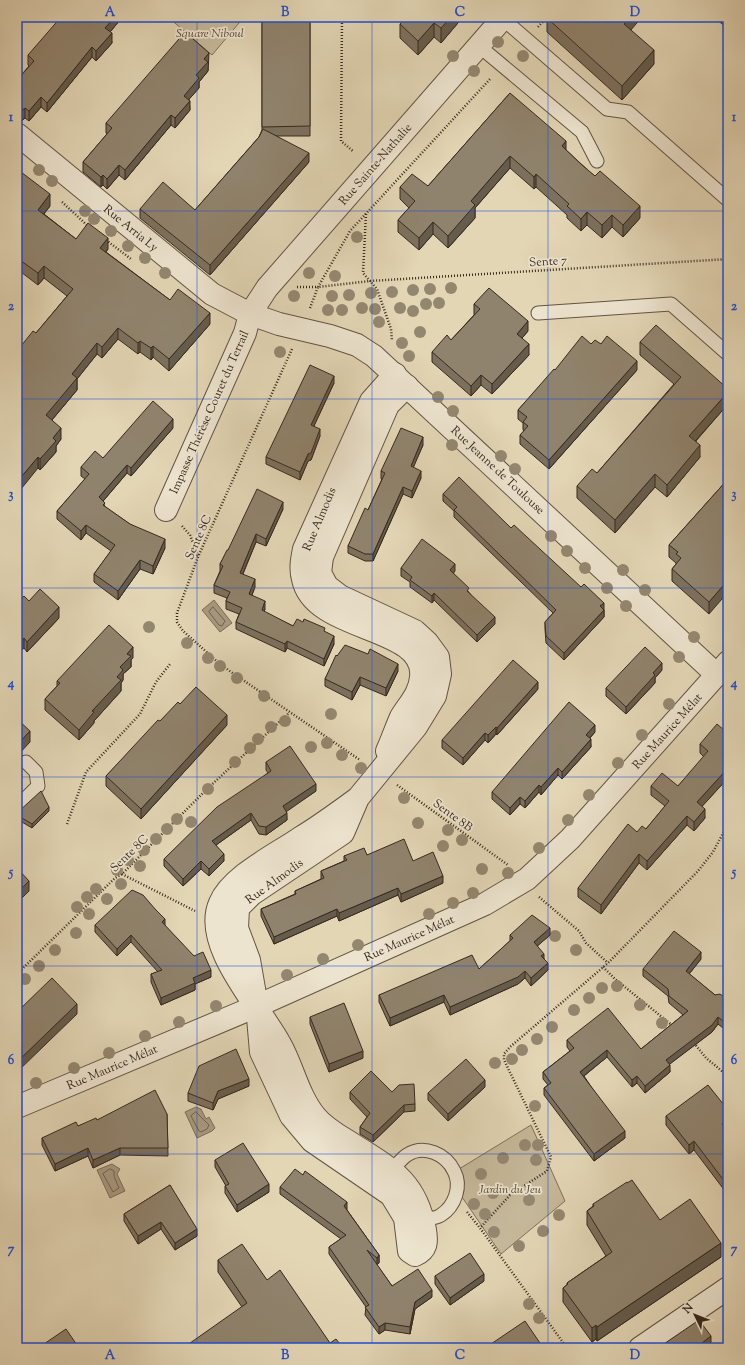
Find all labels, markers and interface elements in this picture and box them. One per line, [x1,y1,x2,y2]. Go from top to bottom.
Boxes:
text: A [105,4,116,22]
text: B [281,4,290,22]
text: C [455,4,465,22]
text: D [630,4,640,22]
park label: Square Niboul [176,25,244,43]
text: 1 [9,109,14,127]
text: 1 [732,109,737,127]
street label: Rue Sainte-Nathalie [335,119,417,210]
street label: Rue Arria Ly [99,201,162,257]
street label: Sente 7 [528,252,568,272]
text: 2 [8,298,15,316]
text: 2 [731,298,738,316]
street label: Impasse Thérèse Couret du Terrail [166,327,254,497]
street label: Rue Jeanne de Toulouse [446,422,549,519]
street label: Rue Almodis [298,484,342,554]
text: 3 [8,486,14,504]
text: 3 [731,486,737,504]
street label: Sente 8C [181,512,217,563]
text: 4 [7,675,15,693]
text: 4 [730,675,738,693]
street label: Rue Maurice Mélat [629,689,707,774]
street label: Sente 8B [429,795,476,837]
street label: Sente 8C [106,831,153,877]
street label: Rue Almodis [242,854,307,909]
text: 5 [8,864,14,882]
text: 5 [731,864,737,882]
street label: Rue Maurice Mélat [361,911,458,967]
street label: Rue Maurice Mélat [64,1041,161,1095]
text: 6 [8,1052,15,1070]
text: 6 [731,1052,738,1070]
park label: Jardin du Jeu [478,1181,542,1199]
text: 7 [8,1241,15,1259]
text: 7 [731,1241,738,1259]
north arrow [675,1295,715,1335]
text: N [679,1300,697,1318]
text: A [105,1347,116,1365]
text: B [281,1347,290,1365]
text: C [455,1347,465,1365]
text: D [630,1347,640,1365]

